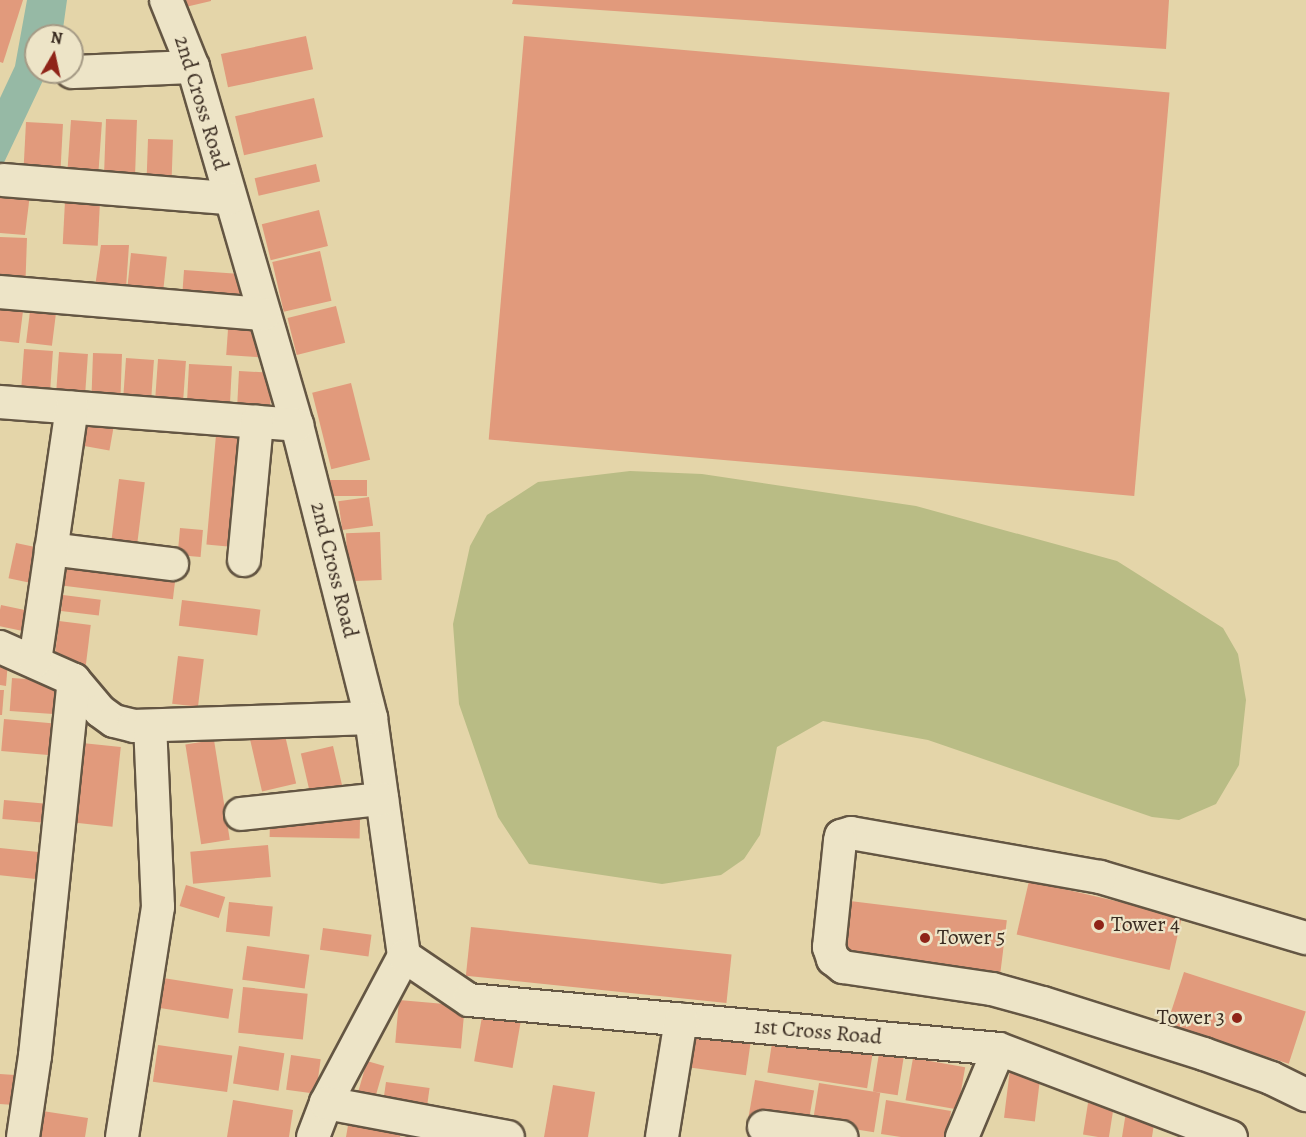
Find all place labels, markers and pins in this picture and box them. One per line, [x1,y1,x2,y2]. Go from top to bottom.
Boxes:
place label: Tower 4 [1111,912,1180,938]
marker: Tower 4 [1092,918,1106,932]
place label: Tower 5 [937,925,1006,951]
marker: Tower 5 [918,931,932,945]
place label: Tower 3 [1157,1005,1225,1031]
marker: Tower 3 [1230,1011,1244,1025]

